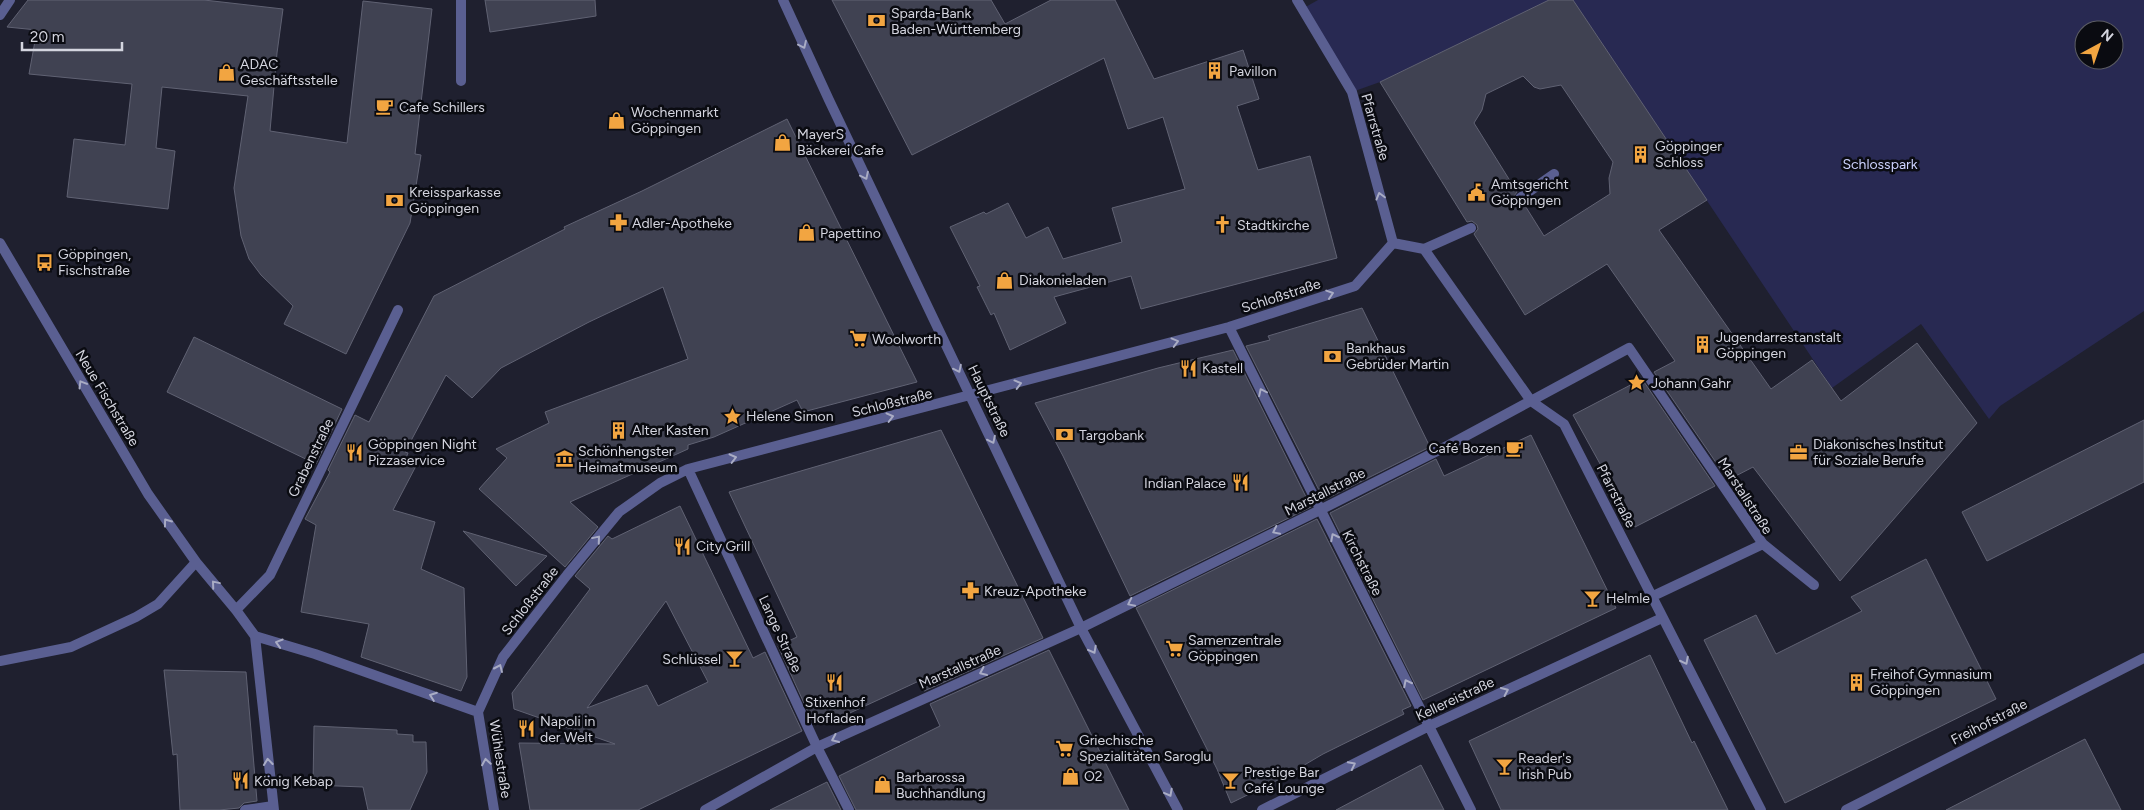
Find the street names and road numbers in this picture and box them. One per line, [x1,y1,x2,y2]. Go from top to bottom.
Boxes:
street label: Pfarrstraße [1357,91,1393,163]
street label: Schloßstraße [1239,275,1323,317]
street label: Neue Fischstraße [72,347,143,450]
street label: Hauptstraße [964,362,1014,440]
street label: Schloßstraße [850,385,934,421]
street label: Grabenstraße [285,416,338,500]
street label: Marstallstraße [1714,454,1776,538]
street label: Pfarrstraße [1593,461,1639,531]
street label: Marstallstraße [1282,464,1368,520]
street label: Kirchstraße [1338,527,1386,599]
street label: Schloßstraße [498,563,562,639]
street label: Lange Straße [755,593,805,675]
street label: Marstallstraße [916,641,1004,693]
street label: Kellereistraße [1413,673,1497,725]
street label: Freihofstraße [1948,695,2030,749]
street label: Wühlestraße [485,719,515,800]

